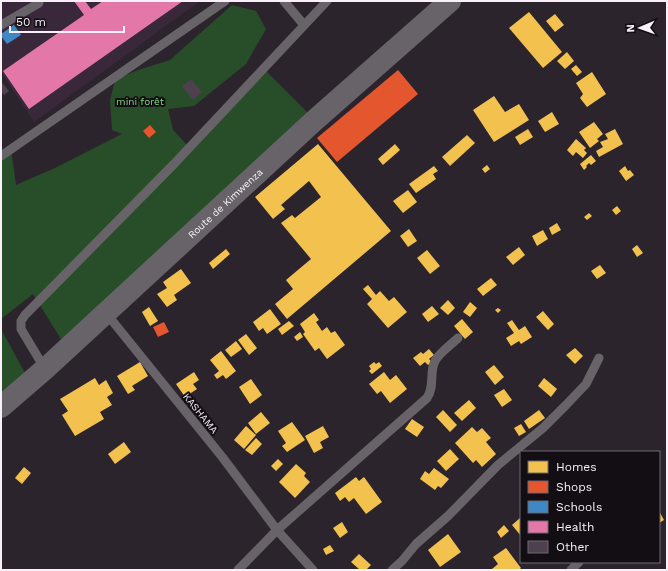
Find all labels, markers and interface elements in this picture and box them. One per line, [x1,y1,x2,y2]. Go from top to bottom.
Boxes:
scale bar [10,8,124,34]
north arrow [620,8,660,48]
text: 50 m [16,15,46,29]
text: N [624,24,637,33]
park label: mini forêt [116,96,165,107]
street label: Route de Kimwenza [186,166,265,240]
street label: KASHAMA [181,391,220,436]
legend [520,451,660,563]
text: Homes [556,460,597,474]
text: Shops [556,480,592,494]
text: Schools [556,500,602,514]
text: Health [556,520,594,534]
text: Other [556,540,589,554]

